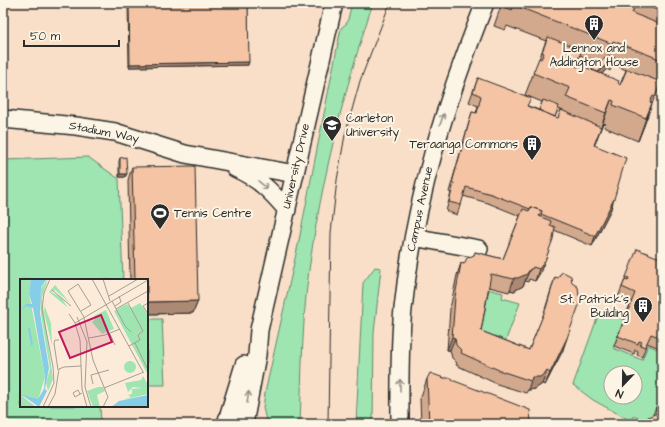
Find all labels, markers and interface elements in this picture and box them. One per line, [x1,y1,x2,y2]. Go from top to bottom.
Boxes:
building icon: Lennox and Addington House [583,13,605,41]
scale bar [24,22,119,48]
text: 50 m [30,28,61,45]
place label: Lennox and Addington House [549,40,639,72]
place label: Carleton University [346,110,400,142]
one-way arrow [439,113,446,126]
school or university icon: Carleton University [321,114,343,142]
street label: Stadium Way [67,117,141,148]
street label: University Drive [278,121,315,210]
building icon: Teraanga Commons [521,133,543,161]
place label: Teraanga Commons [409,136,518,154]
street label: Campus Avenue [403,164,437,253]
one-way arrow [258,180,269,189]
sports icon: Tennis Centre [149,202,171,230]
place label: Tennis Centre [174,205,252,222]
inset map [20,279,148,407]
place label: St. Patrick's Building [560,291,629,323]
building icon: St. Patrick's Building [632,295,654,323]
north arrow [603,365,643,405]
one-way arrow [396,379,404,392]
text: N [613,386,625,402]
one-way arrow [244,391,252,404]

